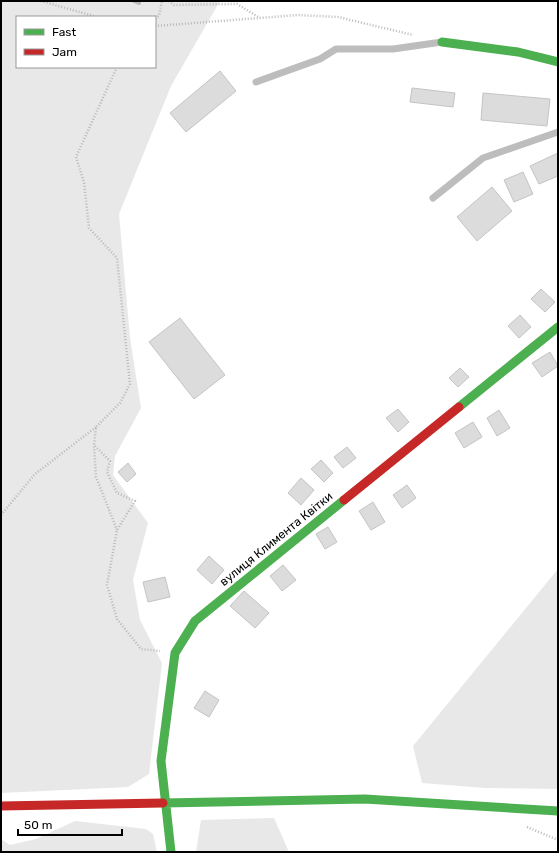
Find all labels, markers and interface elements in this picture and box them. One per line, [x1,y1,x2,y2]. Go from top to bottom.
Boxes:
legend [16,16,156,68]
text: Fast [52,25,76,39]
text: Jam [52,45,77,59]
street label: вулиця Климента Квітки [217,489,335,589]
scale bar [18,811,122,837]
text: 50 m [24,818,52,832]

